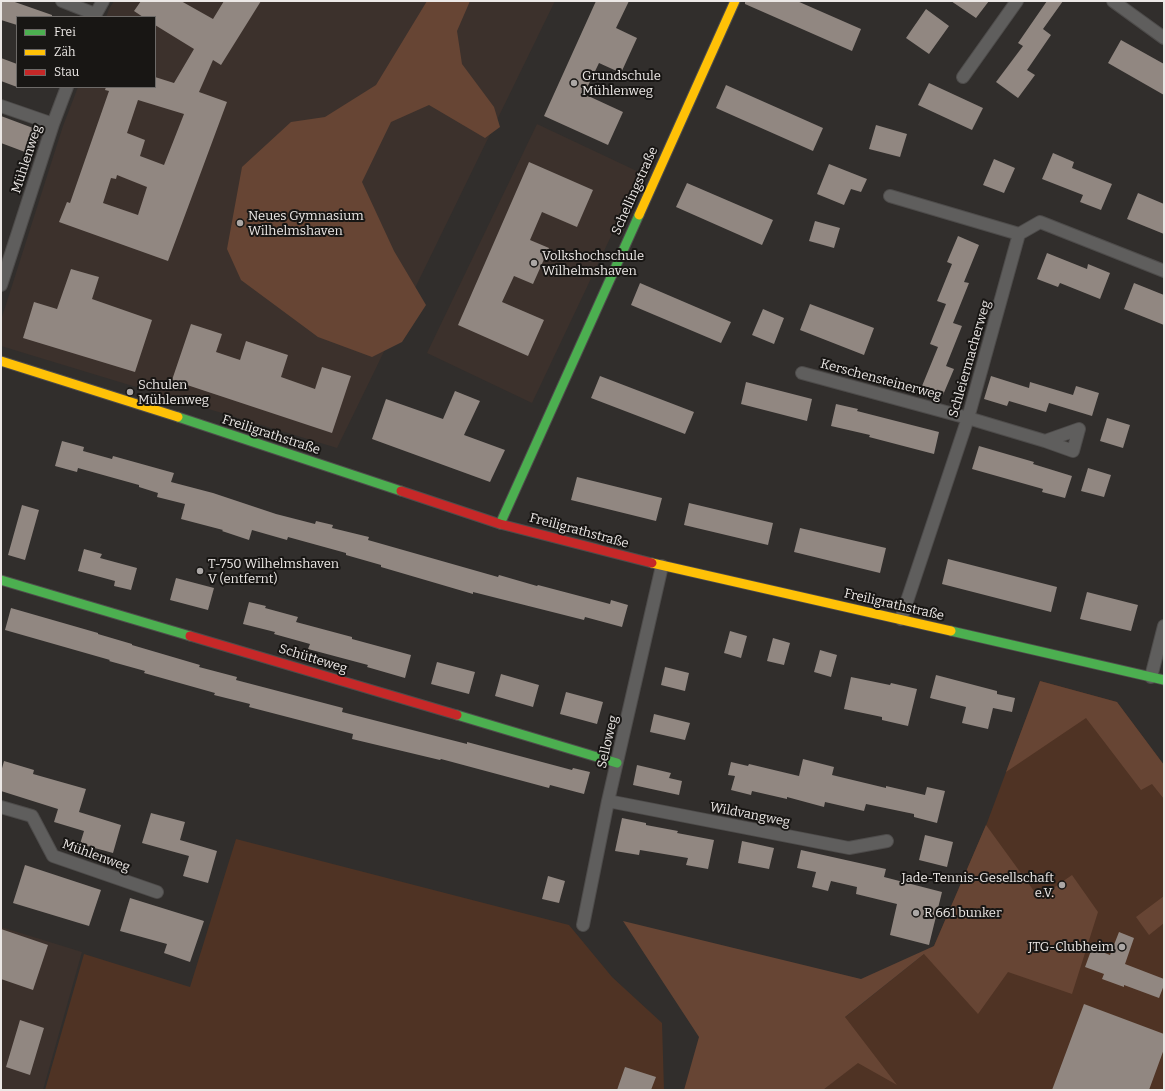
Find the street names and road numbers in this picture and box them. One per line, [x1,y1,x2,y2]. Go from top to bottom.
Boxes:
street label: Mühlenweg [9,123,45,195]
street label: Schellingstraße [609,145,661,237]
street label: Schleiermacherweg [946,299,994,419]
street label: Kerschensteinerweg [819,356,943,404]
street label: Freiligrathstraße [220,412,322,458]
street label: Freiligrathstraße [528,510,630,552]
street label: Freiligrathstraße [842,586,946,624]
street label: Schütteweg [277,641,349,677]
street label: Selloweg [594,714,622,770]
street label: Wildvangweg [709,800,791,830]
street label: Mühlenweg [60,837,132,875]

